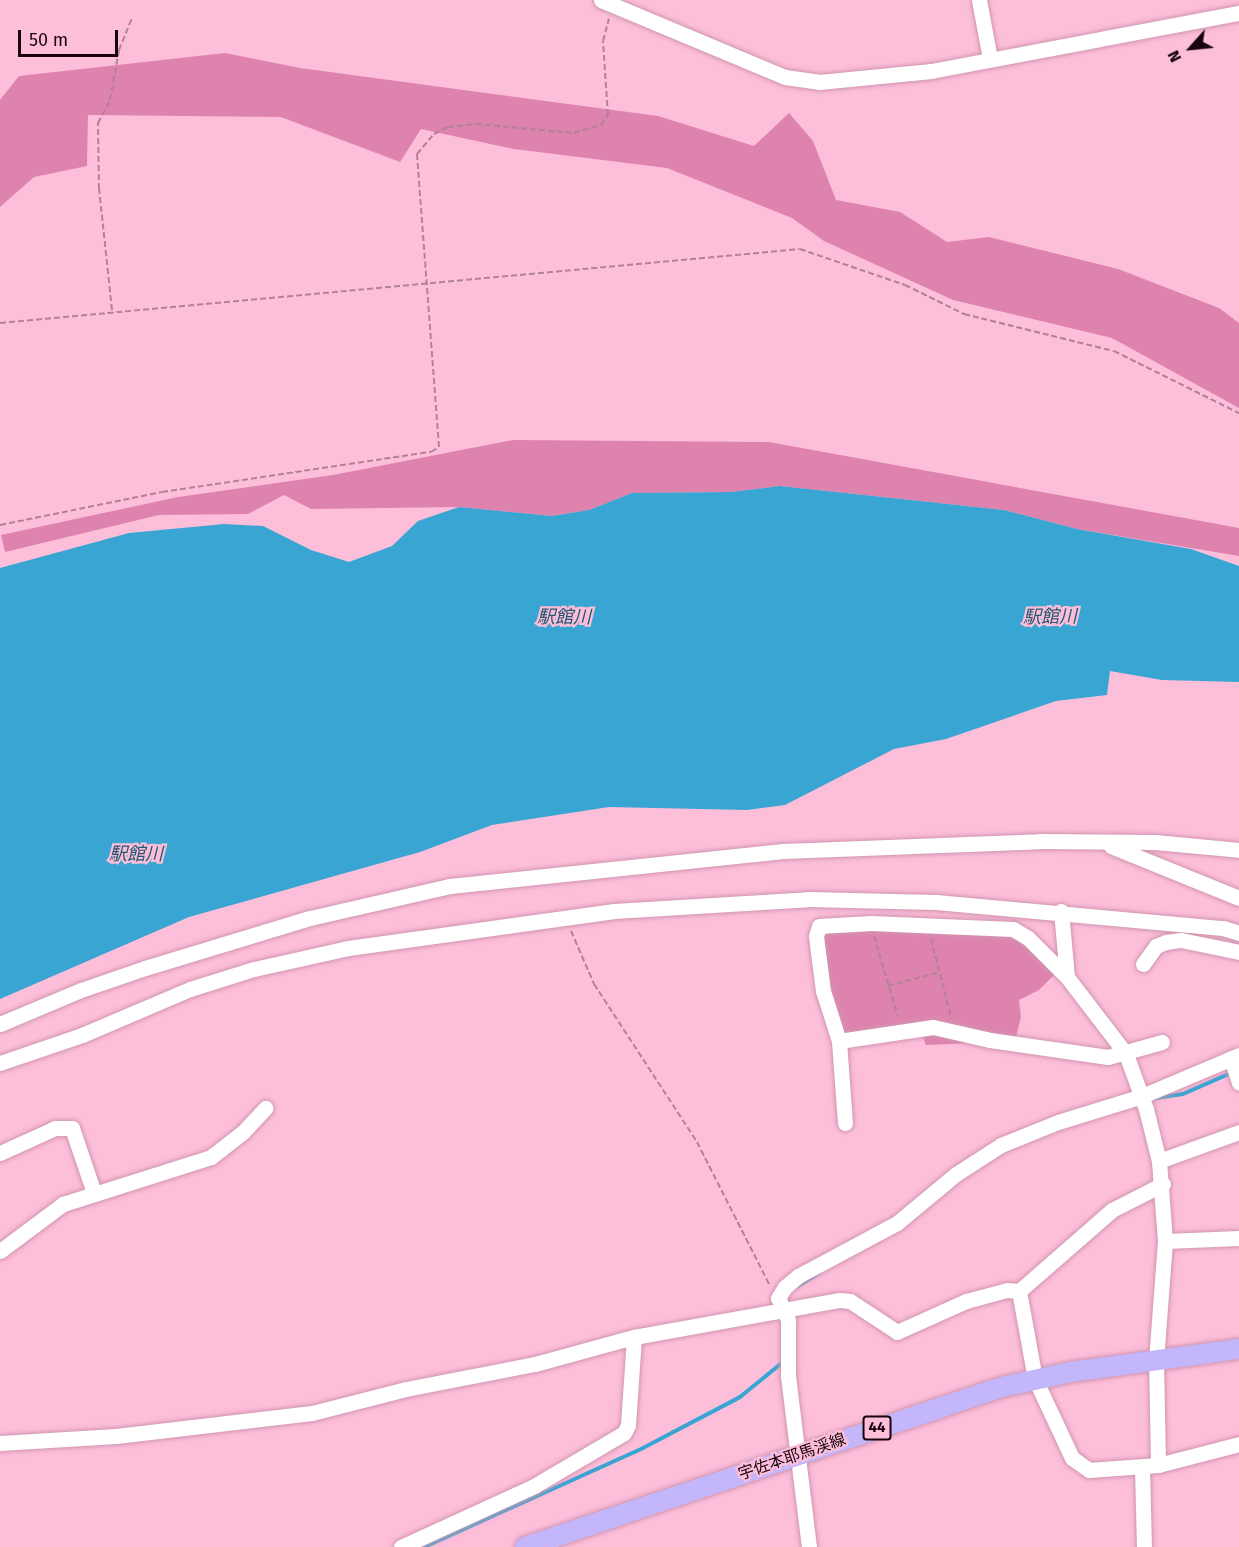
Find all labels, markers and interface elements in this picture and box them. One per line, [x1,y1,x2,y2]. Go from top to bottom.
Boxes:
scale bar [21,18,122,56]
north arrow [1161,18,1221,78]
text: 50 m [29,29,68,51]
text: N [1164,47,1185,65]
water label: 駅館川 [537,606,591,628]
water label: 駅館川 [1023,606,1077,628]
water label: 駅館川 [109,843,163,865]
road number: 44 [862,1416,892,1440]
street label: 宇佐本耶馬渓線 [736,1430,848,1484]

